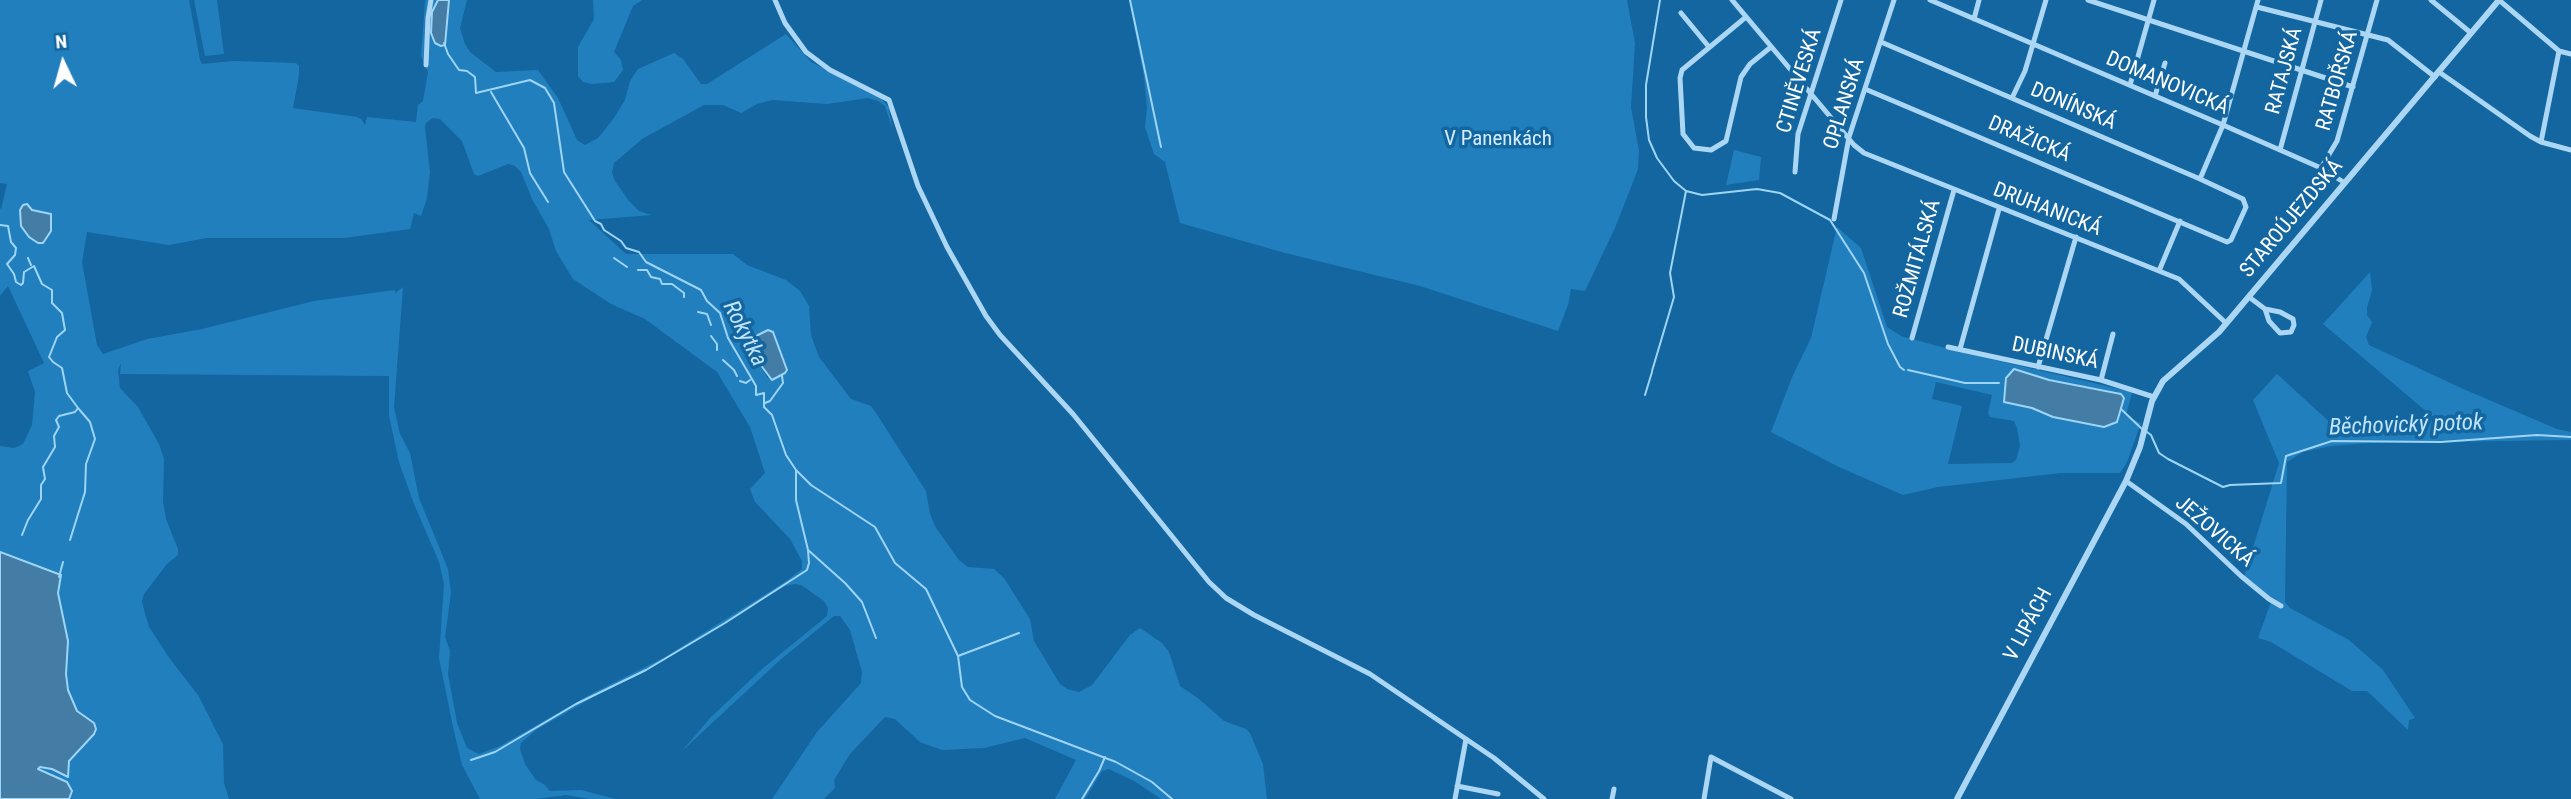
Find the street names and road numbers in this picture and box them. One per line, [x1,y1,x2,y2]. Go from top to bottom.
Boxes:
street label: RATAJSKÁ [2261,25,2309,117]
street label: CTINĚVESKÁ [1772,26,1828,136]
street label: RATBOŘSKÁ [2312,28,2364,134]
street label: DOMANOVICKÁ [2102,47,2232,121]
street label: OPLANSKÁ [1819,55,1871,153]
street label: DONÍNSKÁ [2026,78,2120,136]
street label: DRAŽICKÁ [1984,111,2074,169]
street label: STAROÚJEZDSKÁ [2235,155,2349,283]
street label: DRUHANICKÁ [1989,178,2105,242]
street label: ROŽMITÁLSKÁ [1889,197,1947,321]
street label: DUBINSKÁ [2009,333,2101,375]
street label: JEŽOVICKÁ [2169,491,2259,573]
street label: V LIPÁCH [1999,584,2059,666]

